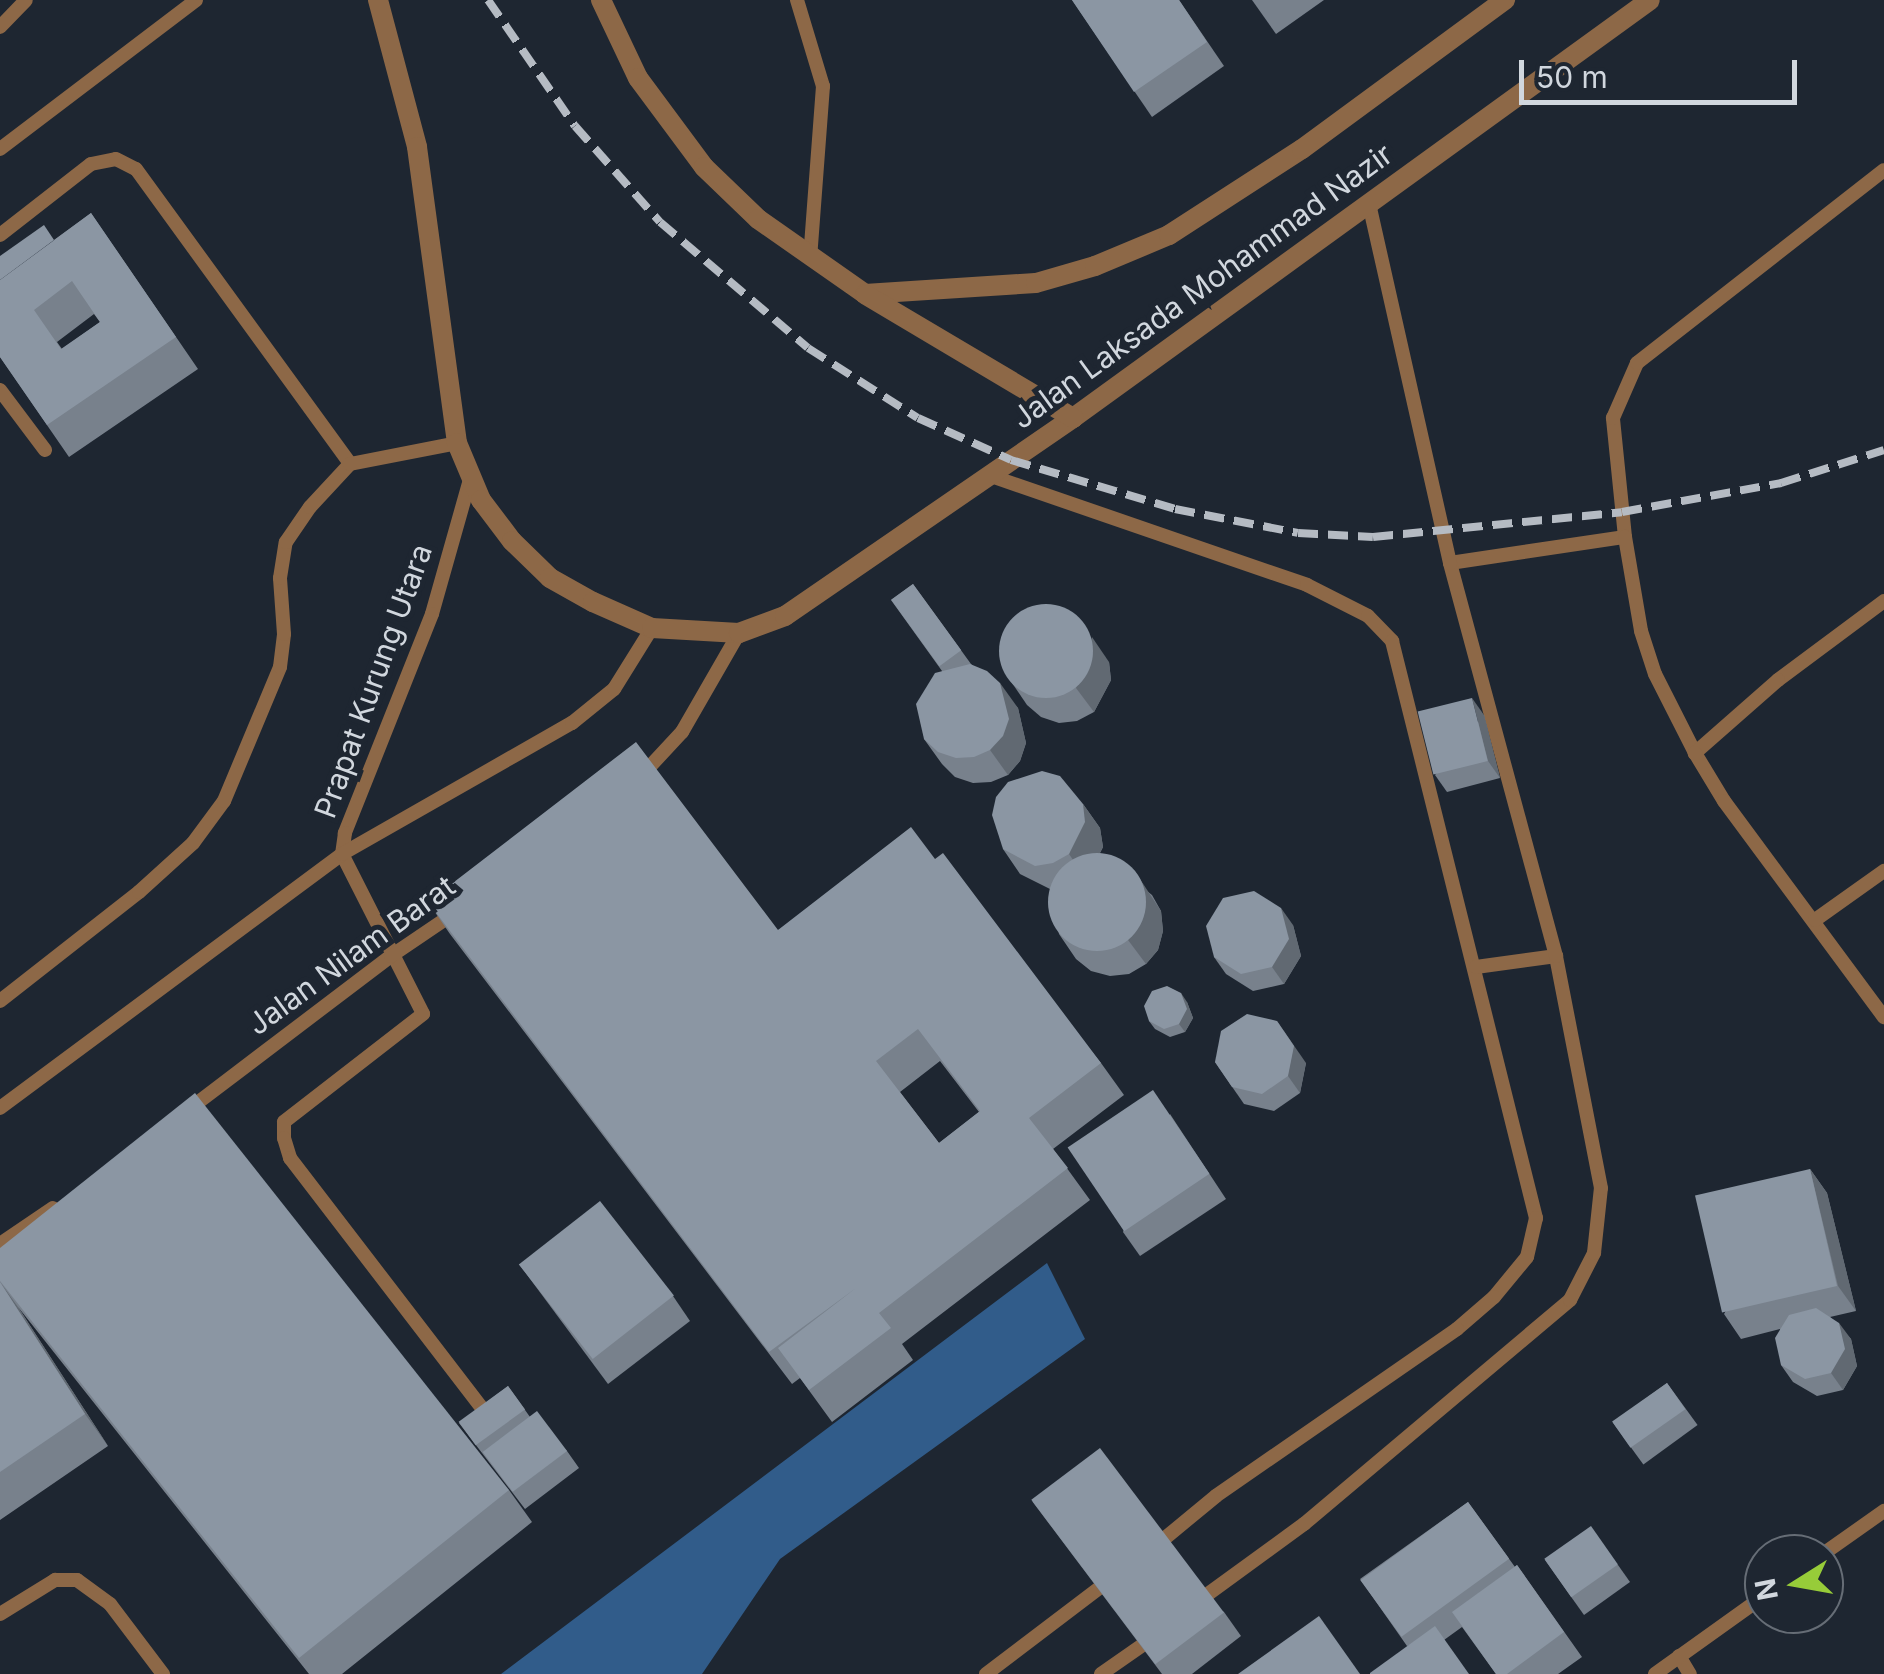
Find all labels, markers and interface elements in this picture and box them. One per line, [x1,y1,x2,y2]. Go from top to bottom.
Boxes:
scale bar [1524,40,1802,102]
text: 50 m [1536,59,1608,95]
street label: Jalan Laksada Mohammad Nazir [1005,136,1399,436]
street label: Prapat Kurung Utara [307,539,439,823]
street label: Jalan Nilam Barat [240,868,462,1042]
north arrow [1744,1534,1844,1634]
text: N [1748,1576,1785,1603]

